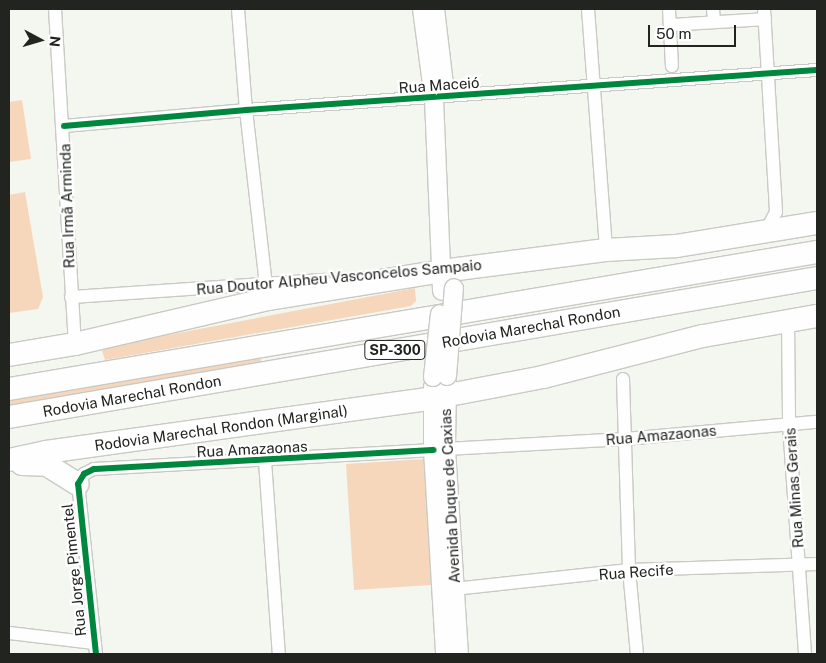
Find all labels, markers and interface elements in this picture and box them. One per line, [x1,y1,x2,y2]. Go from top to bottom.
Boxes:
north arrow [15,15,65,65]
scale bar [651,15,738,47]
text: 50 m [656,25,691,42]
text: N [46,35,63,48]
street label: Rua Maceió [398,73,480,97]
street label: Rua Irmã Arminda [56,143,78,269]
street label: Rua Doutor Alpheu Vasconcelos Sampaio [195,256,483,298]
street label: Rodovia Marechal Rondon [440,302,622,352]
road number: SP-300 [364,338,426,362]
street label: Rodovia Marechal Rondon [41,371,223,421]
street label: Rodovia Marechal Rondon (Marginal) [93,401,349,455]
street label: Avenida Duque de Caxias [436,408,464,584]
street label: Rua Amazaonas [605,421,717,449]
street label: Rua Minas Gerais [781,427,807,549]
street label: Rua Amazaonas [196,437,308,461]
street label: Rua Jorge Pimentel [58,503,90,637]
street label: Rua Recife [598,560,674,584]

